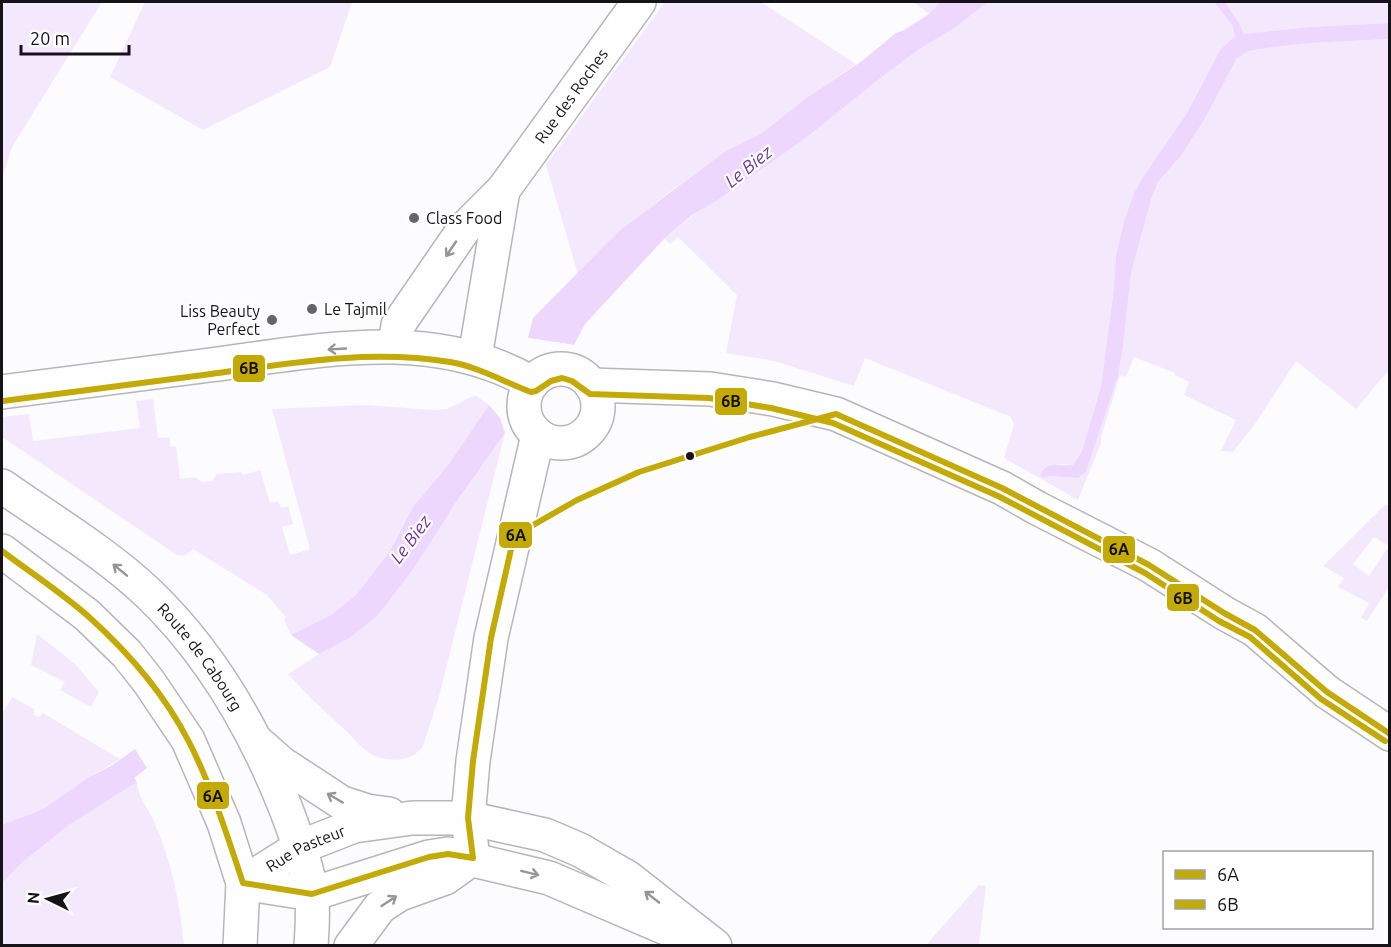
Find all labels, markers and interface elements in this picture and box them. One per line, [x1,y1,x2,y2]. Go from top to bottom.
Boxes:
scale bar [21,18,129,56]
text: 20 m [30,28,70,48]
street label: Rue des Roches [531,45,611,147]
water label: Le Biez [721,141,776,191]
place label: Class Food [426,209,502,227]
marker: Class Food [407,211,421,225]
one-way arrow [445,241,457,257]
place label: Le Tajmil [324,300,387,318]
place label: Liss Beauty Perfect [180,302,261,338]
marker: Le Tajmil [305,302,319,316]
marker: Liss Beauty Perfect [265,313,279,327]
one-way arrow [327,343,347,354]
line badge: 6B [232,354,266,383]
text: 6B [239,359,259,377]
line badge: 6B [714,387,748,416]
text: 6B [721,392,741,410]
unlabelled marker [684,450,696,462]
water label: Le Biez [386,511,435,567]
line badge: 6A [498,521,533,549]
text: 6A [506,526,527,544]
line badge: 6A [1102,535,1136,564]
text: 6A [1109,540,1130,558]
one-way arrow [113,564,129,577]
line badge: 6B [1166,583,1200,612]
text: 6B [1173,589,1193,607]
street label: Route de Cabourg [154,599,246,714]
line badge: 6A [196,781,230,810]
text: 6A [203,787,224,805]
one-way arrow [327,792,344,804]
street label: Rue Pasteur [262,821,348,875]
legend [1163,851,1373,929]
text: 6A [1217,864,1239,884]
one-way arrow [520,868,539,880]
north arrow [18,869,78,929]
one-way arrow [644,890,660,903]
text: N [24,891,43,904]
text: 6B [1217,894,1239,914]
one-way arrow [380,895,397,907]

